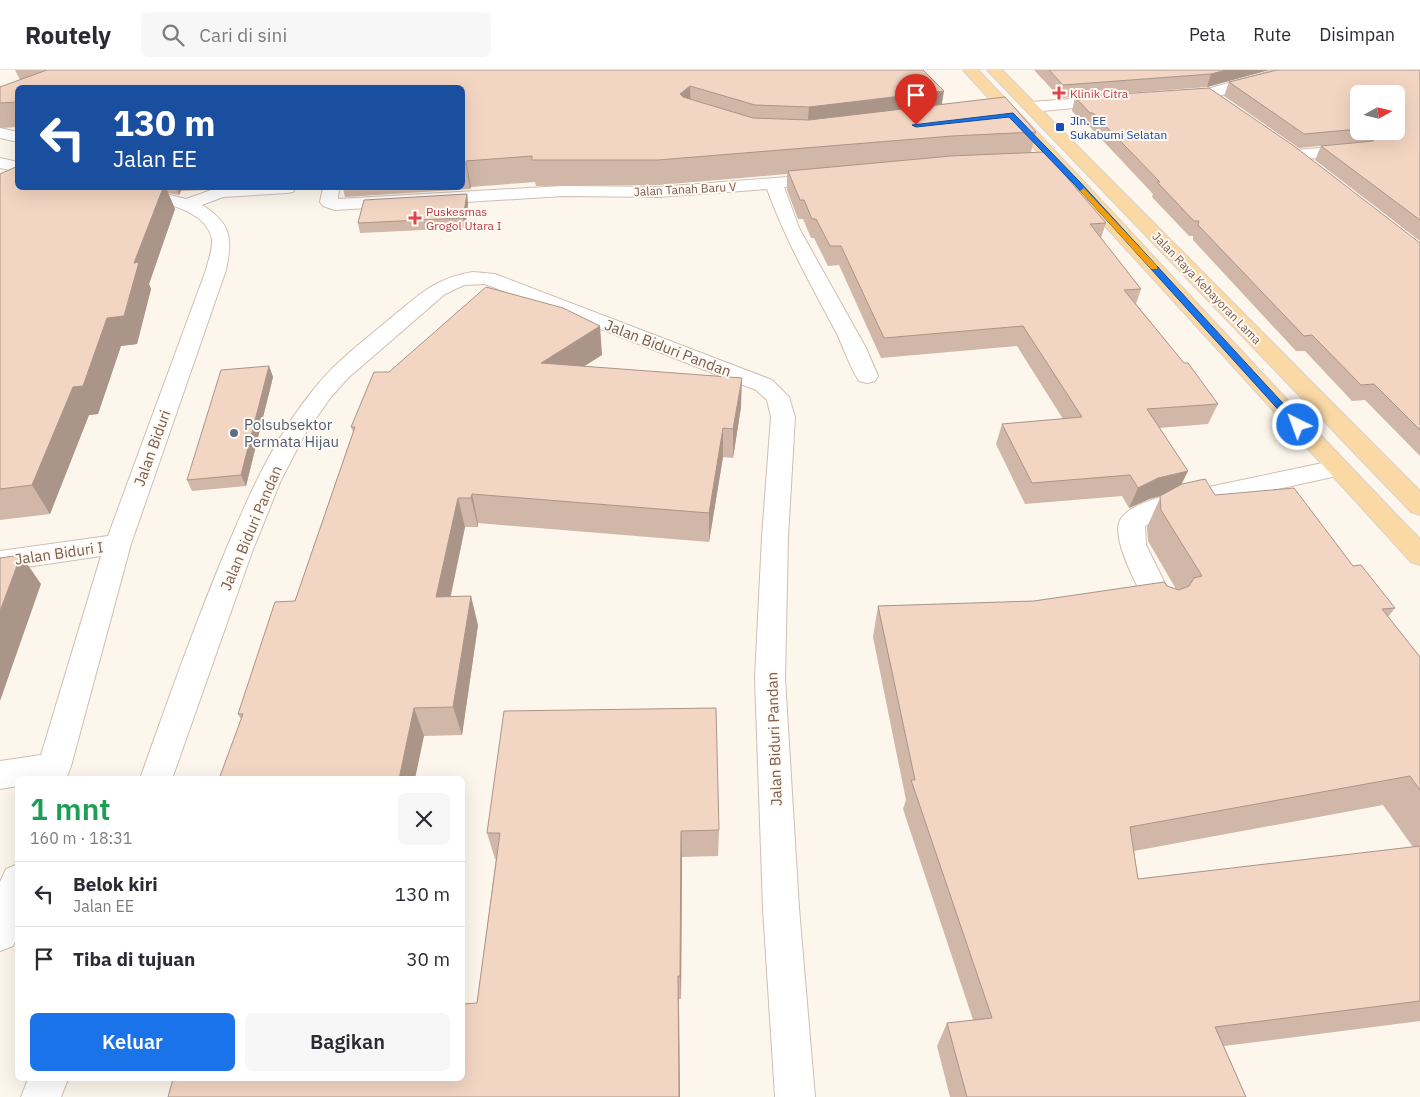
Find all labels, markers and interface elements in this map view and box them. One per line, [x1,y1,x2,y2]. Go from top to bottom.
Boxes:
search box [141,12,491,57]
text: Routely [25,19,111,51]
icon: search [159,21,187,49]
text: Cari di sini [199,23,287,47]
text: Peta [1189,23,1225,46]
text: Rute [1253,23,1291,46]
text: Disimpan [1319,23,1395,46]
pin [895,74,937,125]
icon: arrive [902,81,930,109]
north arrow [1350,85,1405,140]
map controls [1350,85,1405,140]
marker: Klinik Citra [1052,86,1066,100]
place label: Klinik Citra [1070,86,1129,101]
text: 130 m [113,100,216,146]
icon: left [30,105,95,170]
place label: Jln. EE Sukabumi Selatan [1070,113,1167,142]
marker: Jln. EE Sukabumi Selatan [1054,121,1066,133]
text: Jalan EE [113,144,197,173]
street label: Jalan Tanah Baru V [633,179,737,199]
place label: Puskesmas Grogol Utara I [426,204,502,233]
marker: Puskesmas Grogol Utara I [408,211,422,225]
street label: Jalan Raya Kebayoran Lama [1149,229,1265,348]
street label: Jalan Biduri Pandan [602,315,734,381]
position arrow [1271,398,1323,450]
street label: Jalan Biduri [129,407,175,489]
place label: Polsubsektor Permata Hijau [244,415,339,451]
marker: Polsubsektor Permata Hijau [228,427,240,439]
street label: Jalan Biduri Pandan [216,463,286,593]
street label: Jalan Biduri I [13,537,105,569]
street label: Jalan Biduri Pandan [762,672,786,806]
text: 1 mnt [30,789,111,828]
button: close [398,793,450,845]
text: 160 m · 18:31 [30,828,132,848]
text: Belok kiri [73,872,158,896]
icon: left [30,880,58,908]
text: 130 m [395,882,450,906]
text: Jalan EE [73,896,134,916]
icon: arrive [30,945,58,973]
text: Tiba di tujuan [73,947,195,971]
text: 30 m [406,947,450,971]
button: Keluar [30,1013,235,1071]
button: Bagikan [245,1013,450,1071]

